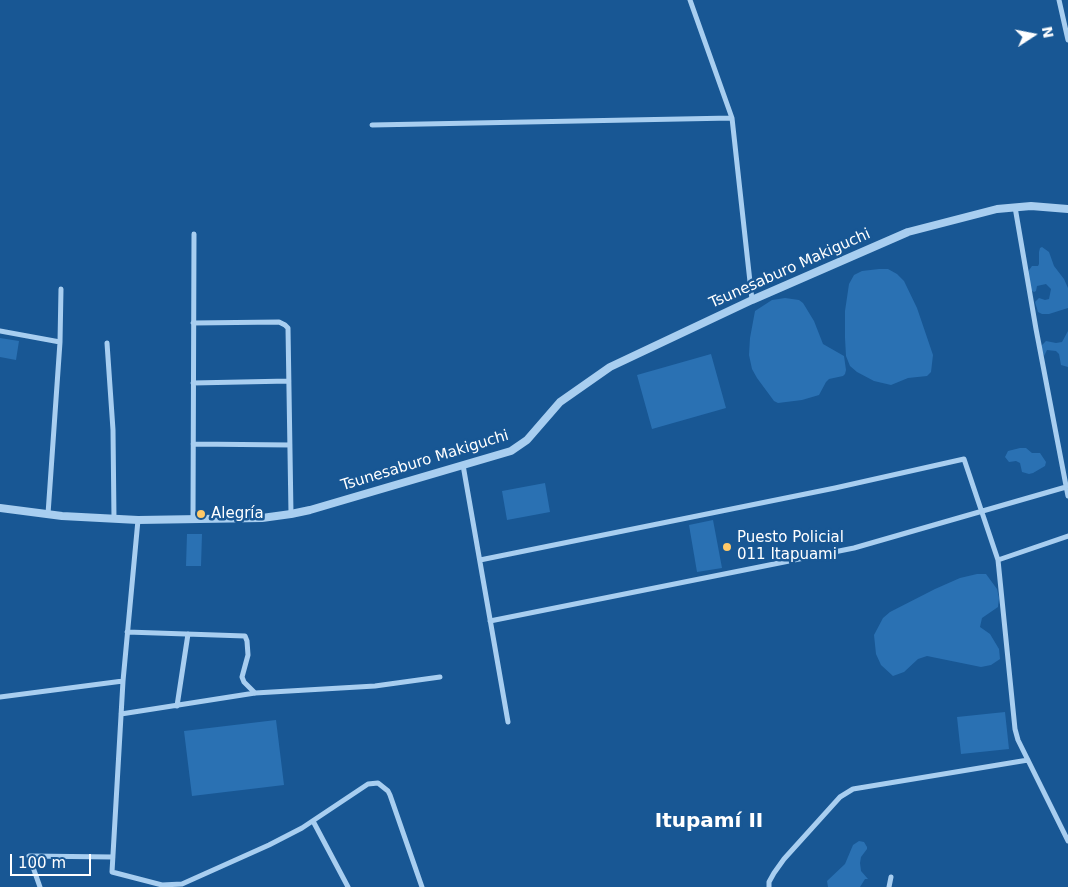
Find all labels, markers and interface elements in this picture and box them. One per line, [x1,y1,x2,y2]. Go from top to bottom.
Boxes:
north arrow [1008,10,1058,60]
text: N [1039,25,1057,39]
street label: Tsunesaburo Makiguchi [707,225,873,313]
street label: Tsunesaburo Makiguchi [339,427,511,495]
place label: Alegría [211,505,264,523]
marker: Alegría [195,508,207,520]
place label: Puesto Policial 011 Itapuami [737,529,844,564]
marker: Puesto Policial 011 Itapuami [721,541,733,553]
district label: Itupamí II [655,810,763,834]
scale bar [12,844,94,876]
text: 100 m [18,854,66,872]

